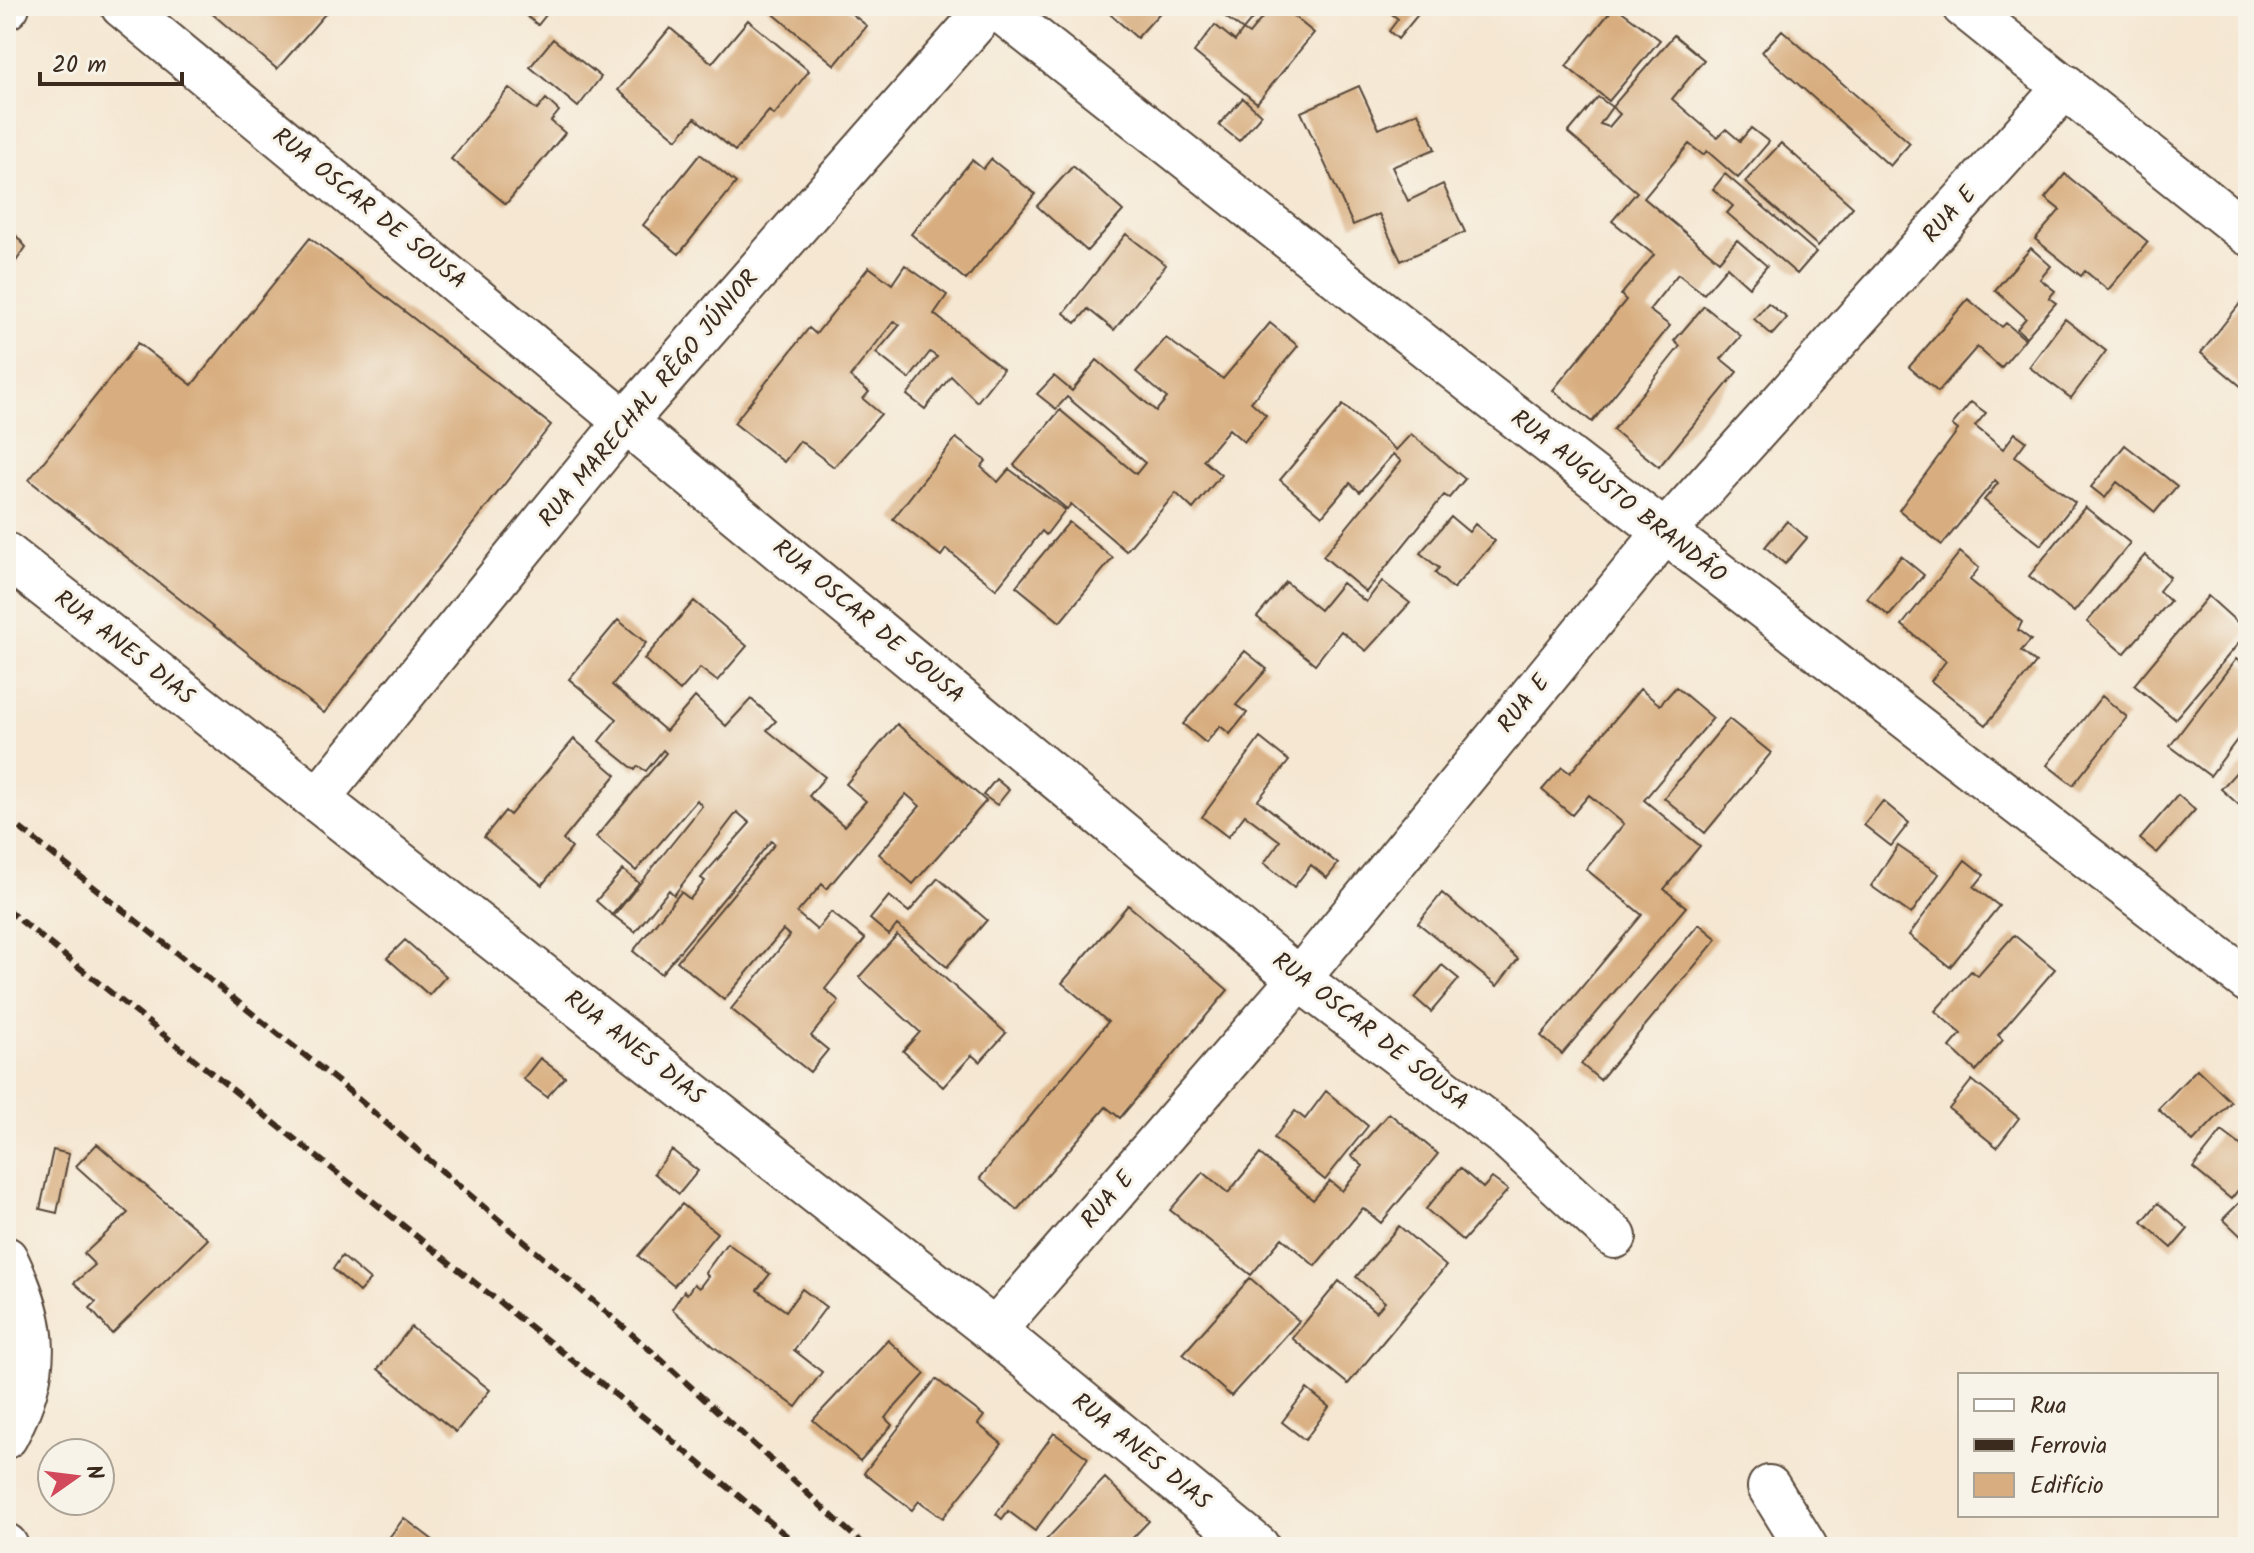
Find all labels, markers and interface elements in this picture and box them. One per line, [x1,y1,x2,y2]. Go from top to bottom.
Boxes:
scale bar [40,36,182,86]
text: 20 m [52,46,107,85]
street label: RUA OSCAR DE SOUSA [263,118,475,300]
street label: RUA E [1913,176,1987,253]
street label: RUA MARECHAL RÊGO JÚNIOR [529,261,769,537]
street label: RUA AUGUSTO BRANDÃO [1501,400,1735,594]
street label: RUA OSCAR DE SOUSA [763,530,973,714]
street label: RUA ANES DIAS [45,580,203,716]
street label: RUA E [1488,665,1561,742]
street label: RUA OSCAR DE SOUSA [1263,942,1477,1122]
street label: RUA ANES DIAS [555,980,713,1116]
street label: RUA E [1071,1161,1145,1238]
legend [1958,1373,2218,1517]
street label: RUA ANES DIAS [1063,1383,1220,1521]
text: Rua [2030,1387,2067,1426]
text: Ferrovia [2030,1427,2107,1466]
north arrow [36,1437,116,1517]
text: N [74,1462,112,1484]
text: Edifício [2030,1467,2104,1506]

